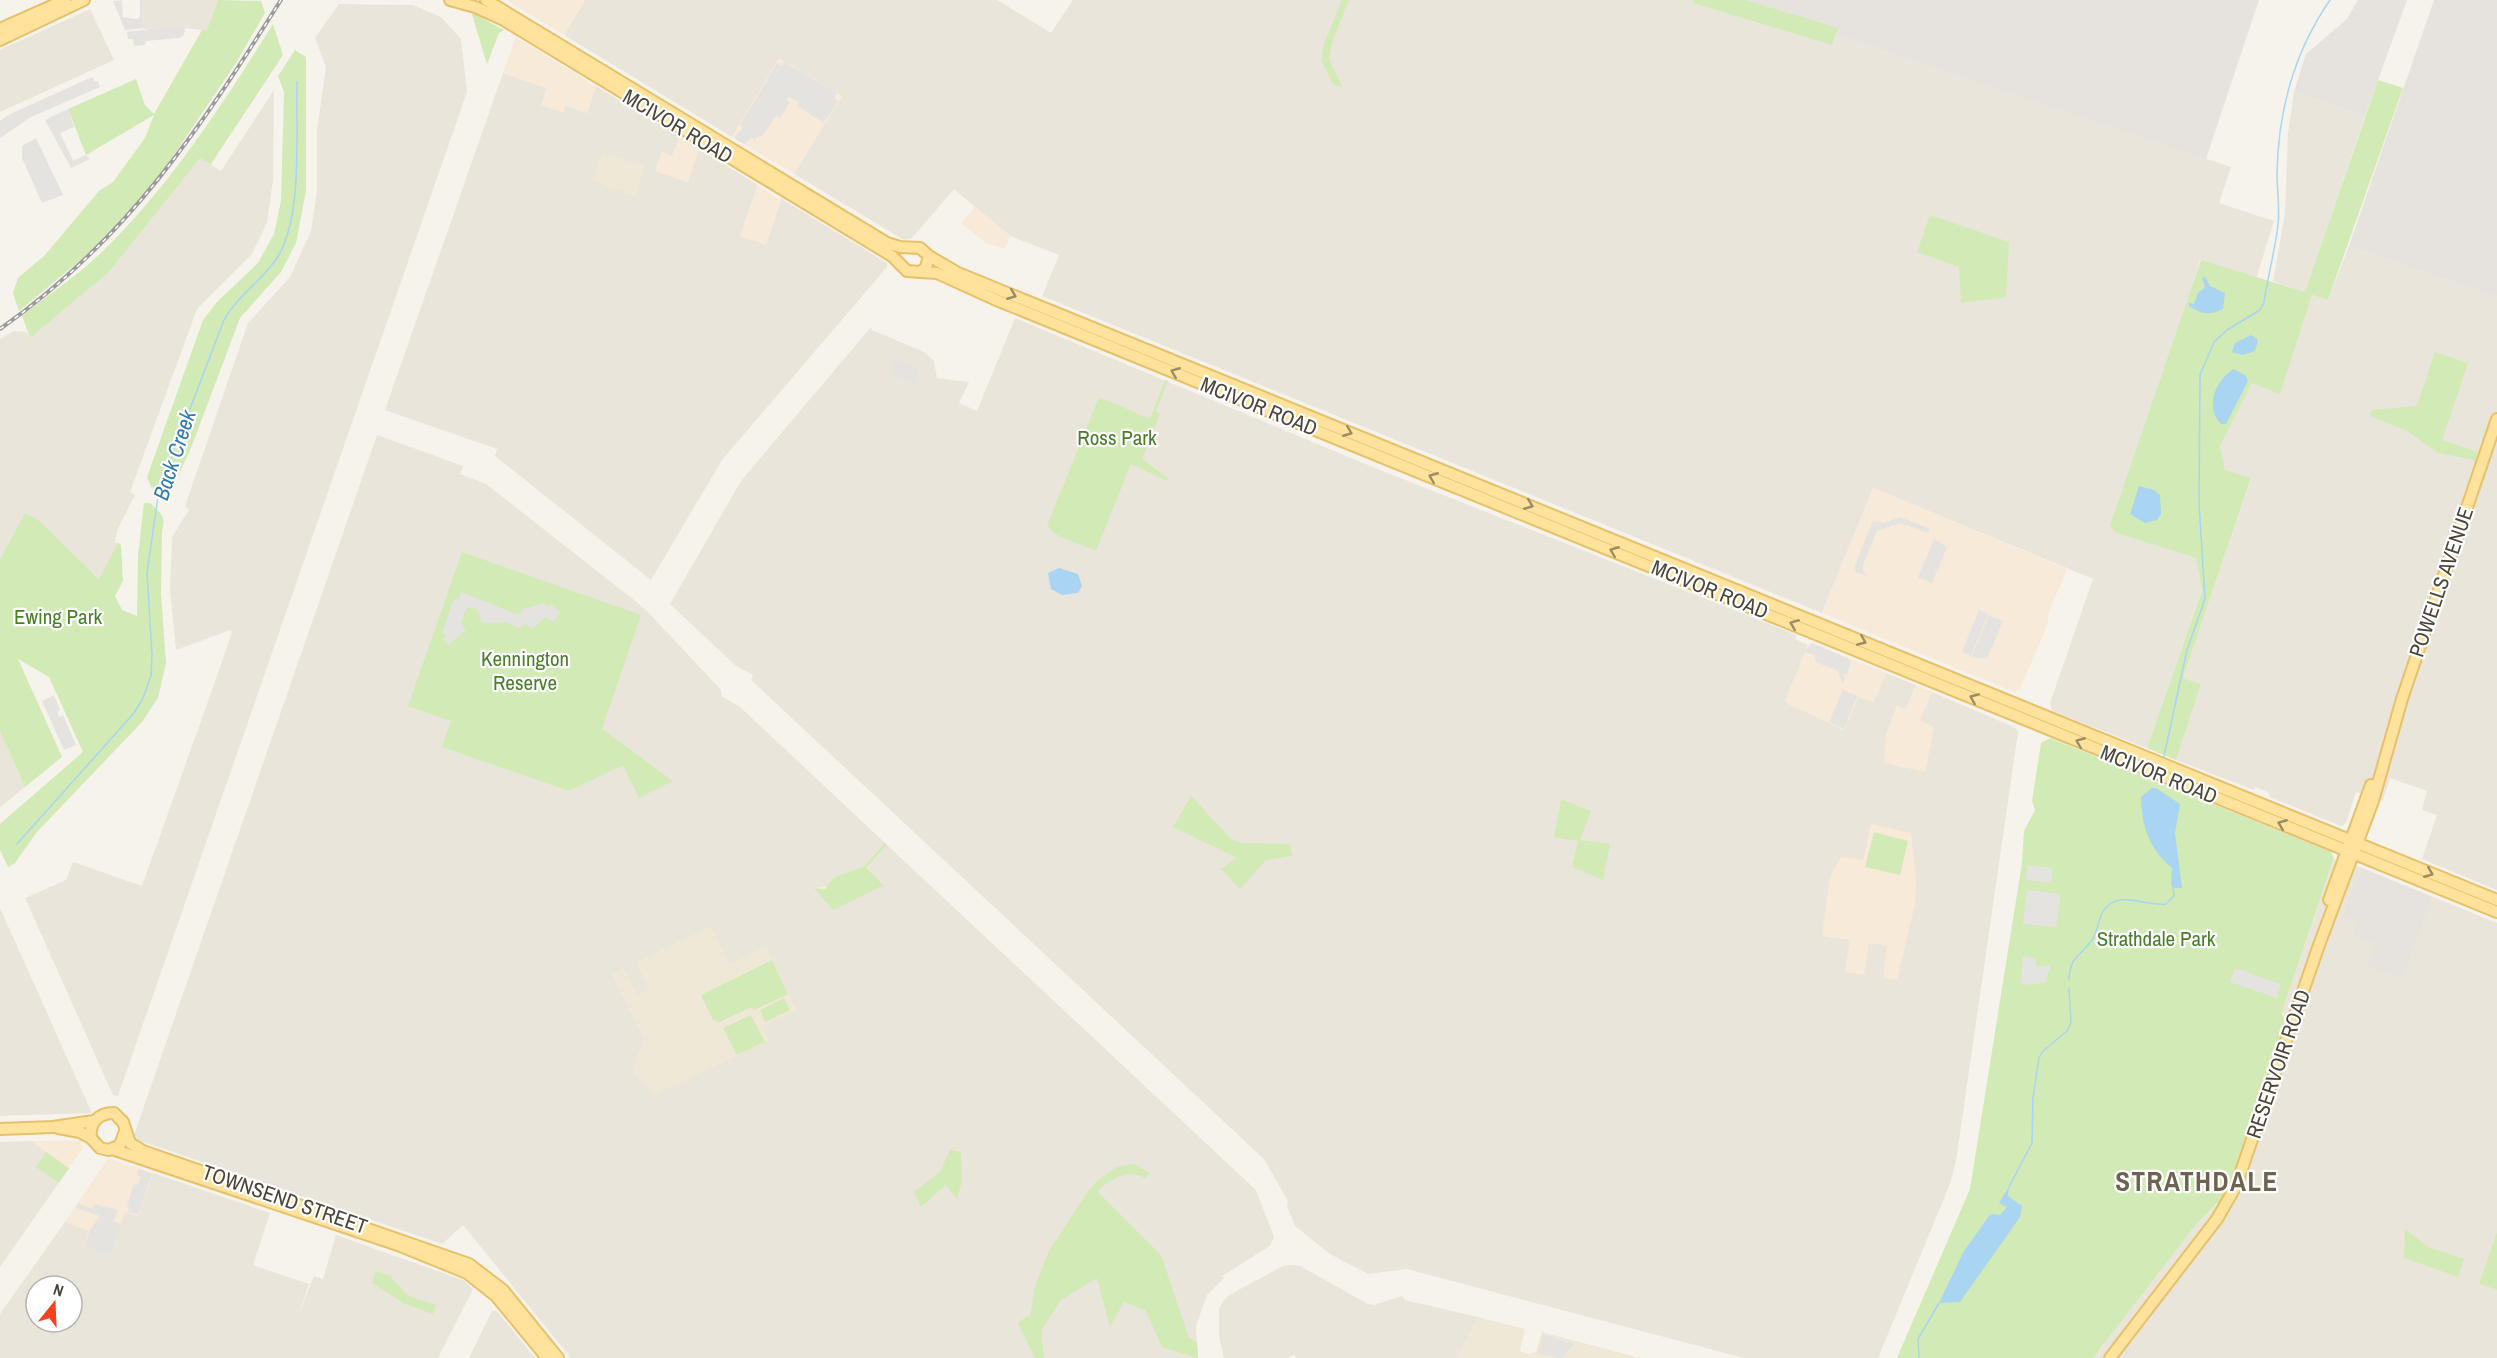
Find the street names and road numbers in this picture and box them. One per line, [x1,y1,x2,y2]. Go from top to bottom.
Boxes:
street label: MCIVOR ROAD [618,82,738,170]
street label: MCIVOR ROAD [1196,369,1322,443]
street label: POWELLS AVENUE [2402,503,2480,661]
street label: MCIVOR ROAD [1647,552,1773,626]
street label: MCIVOR ROAD [2096,737,2222,811]
street label: RESERVOIR ROAD [2239,986,2317,1142]
street label: TOWNSEND STREET [199,1157,372,1241]

